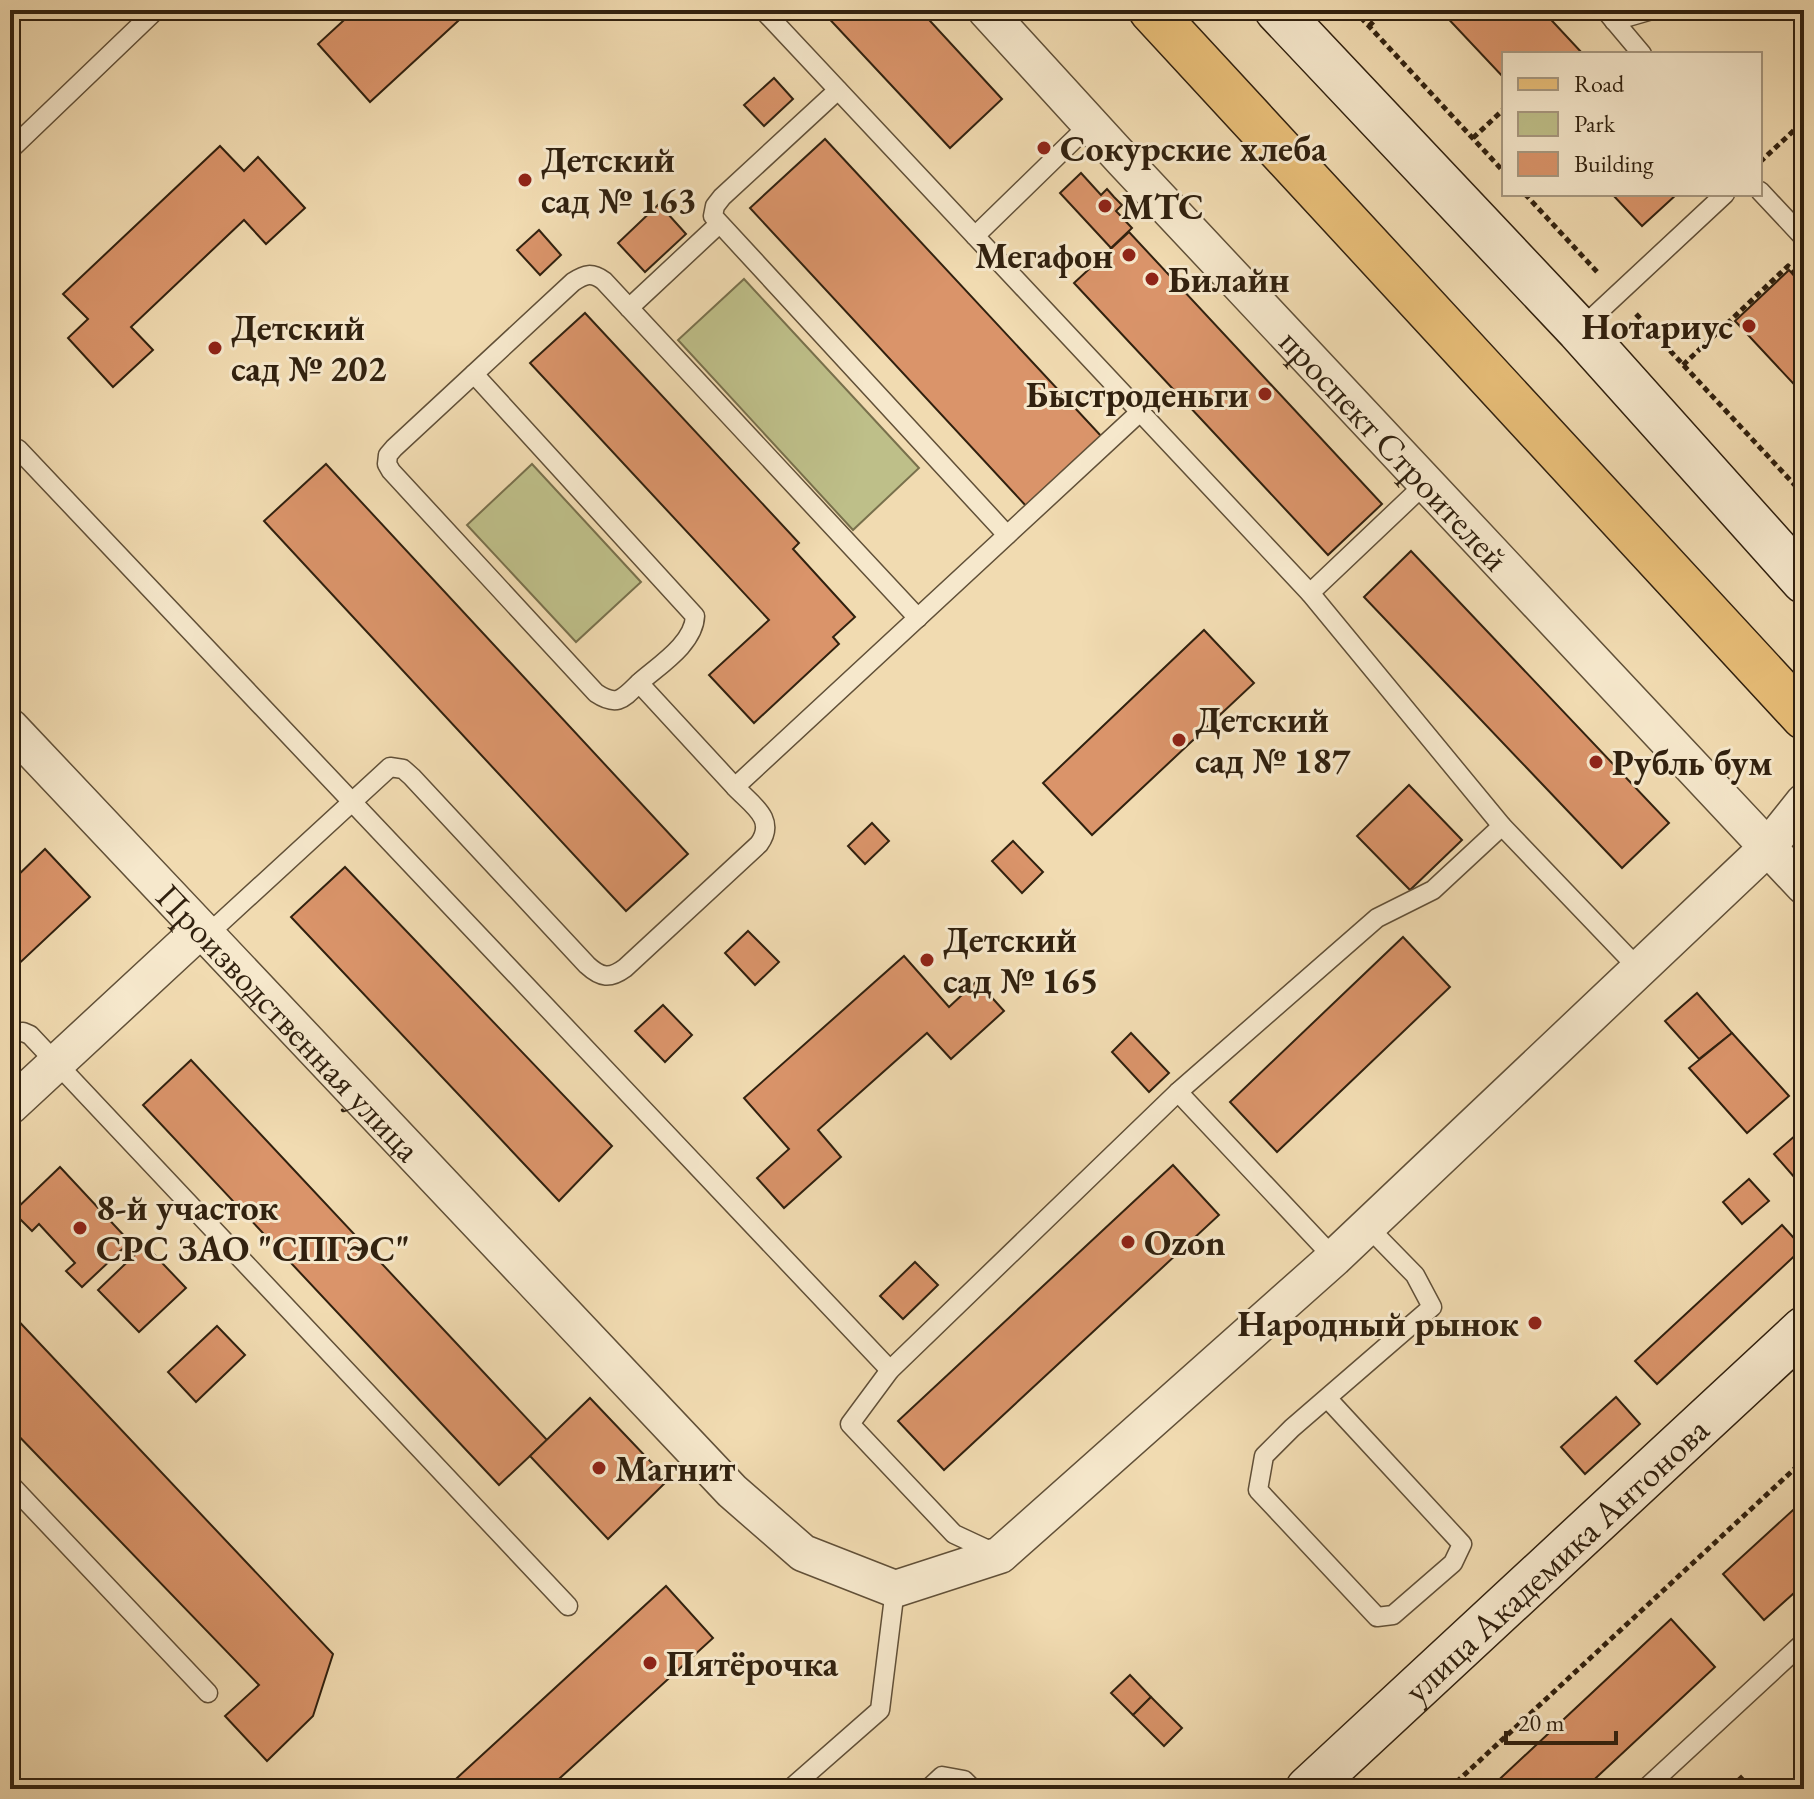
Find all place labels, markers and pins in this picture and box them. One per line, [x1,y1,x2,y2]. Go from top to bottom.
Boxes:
place label: Сокурские хлеба [1060,125,1327,172]
place label: Детский сад № 163 [541,136,697,224]
marker: Сокурские хлеба [1035,139,1053,157]
marker: Детский сад № 163 [516,171,534,189]
place label: МТС [1121,183,1204,230]
marker: МТС [1096,197,1114,215]
place label: Мегафон [975,232,1113,279]
marker: Мегафон [1120,246,1138,264]
place label: Билайн [1168,256,1290,303]
marker: Билайн [1143,270,1161,288]
place label: Нотариус [1582,303,1733,350]
place label: Детский сад № 202 [231,304,387,392]
marker: Нотариус [1740,317,1758,335]
marker: Детский сад № 202 [206,339,224,357]
place label: Быстроденьги [1026,371,1249,418]
marker: Быстроденьги [1256,385,1274,403]
place label: Детский сад № 187 [1195,696,1352,784]
marker: Детский сад № 187 [1170,731,1188,749]
place label: Рубль бум [1612,739,1772,786]
marker: Рубль бум [1587,753,1605,771]
place label: Детский сад № 165 [943,916,1099,1004]
marker: Детский сад № 165 [918,951,936,969]
place label: 8-й участок СРС ЗАО "СПГЭС" [96,1184,410,1272]
marker: 8-й участок СРС ЗАО "СПГЭС" [71,1219,89,1237]
place label: Ozon [1144,1219,1226,1266]
marker: Ozon [1119,1233,1137,1251]
place label: Народный рынок [1238,1300,1519,1347]
marker: Народный рынок [1526,1314,1544,1332]
place label: Магнит [615,1445,736,1492]
marker: Магнит [590,1459,608,1477]
place label: Пятёрочка [666,1640,839,1687]
marker: Пятёрочка [641,1654,659,1672]

